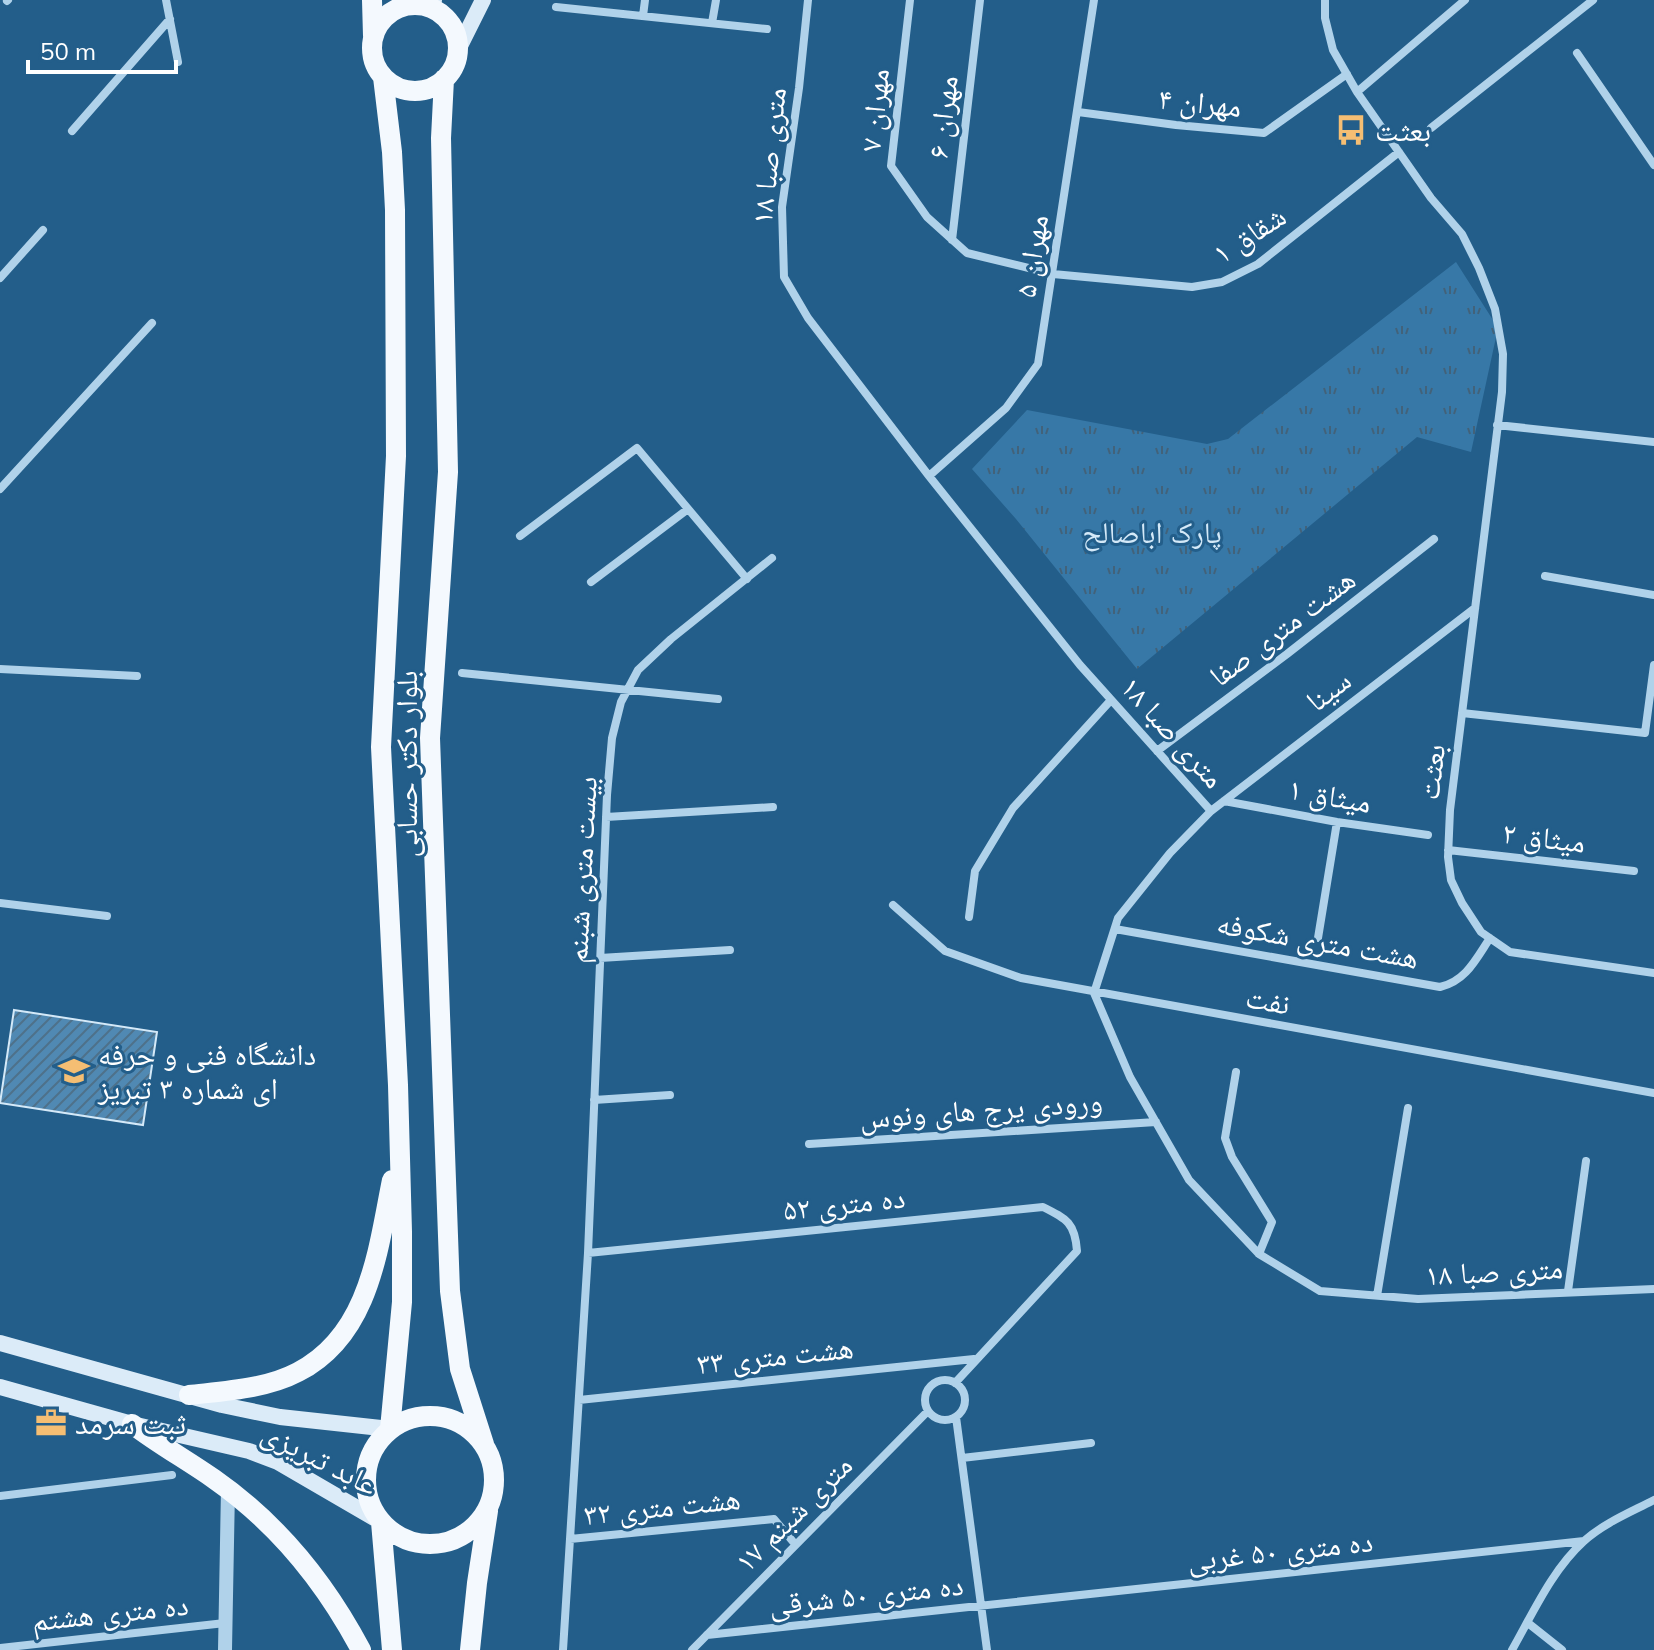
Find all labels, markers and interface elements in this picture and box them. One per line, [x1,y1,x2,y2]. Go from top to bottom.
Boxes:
scale bar [28,24,176,74]
text: 50 m [40,36,96,66]
street label: مهران ۷ [851,67,897,153]
street label: مهران ۶ [918,73,966,161]
street label: مهران ۴ [1157,79,1243,125]
street label: متری صبا ۱۸ [742,86,794,226]
place label: بعثت [1375,111,1431,149]
bus stop icon: بعثت [1334,113,1368,147]
street label: شقاق ۱ [1205,196,1293,272]
street label: مهران ۵ [1006,212,1056,300]
park label: پارک اباصالح [1082,513,1222,552]
street label: هشت متری صفا [1201,560,1363,694]
street label: سینا [1298,661,1358,719]
street label: متری صبا ۱۸ [1113,668,1233,796]
street label: بلوار دکتر حسابی [387,670,425,858]
street label: بعثت [1409,742,1453,802]
street label: میثاق ۱ [1286,769,1374,821]
street label: بیست متری شبنم [557,775,607,965]
street label: میثاق ۲ [1500,813,1588,861]
street label: هشت متری شکوفه [1214,904,1422,976]
street label: نفت [1243,977,1293,1023]
place label: دانشگاه فنی و حرفه ای شماره ۳ تبریز [97,1035,316,1107]
school or university icon: دانشگاه فنی و حرفه ای شماره ۳ تبریز [57,1054,91,1088]
street label: ورودی یرج های ونوس [858,1082,1104,1137]
street label: ده متری ۵۲ [781,1178,907,1228]
street label: متری صبا ۱۸ [1424,1248,1564,1294]
street label: هشت متری ۳۳ [695,1328,855,1382]
place label: ثبت سرمد [75,1404,186,1442]
office icon: ثبت سرمد [34,1406,68,1440]
street label: عابد تبریزی [256,1413,384,1503]
street label: ۱۷ متری شبنم [726,1446,861,1581]
street label: هشت متری ۳۲ [582,1479,742,1533]
street label: ده متری ۵۰ غربی [1185,1521,1375,1579]
street label: ده متری ۵۰ شرقی [767,1565,965,1623]
street label: ده متری هشتم [30,1585,190,1641]

